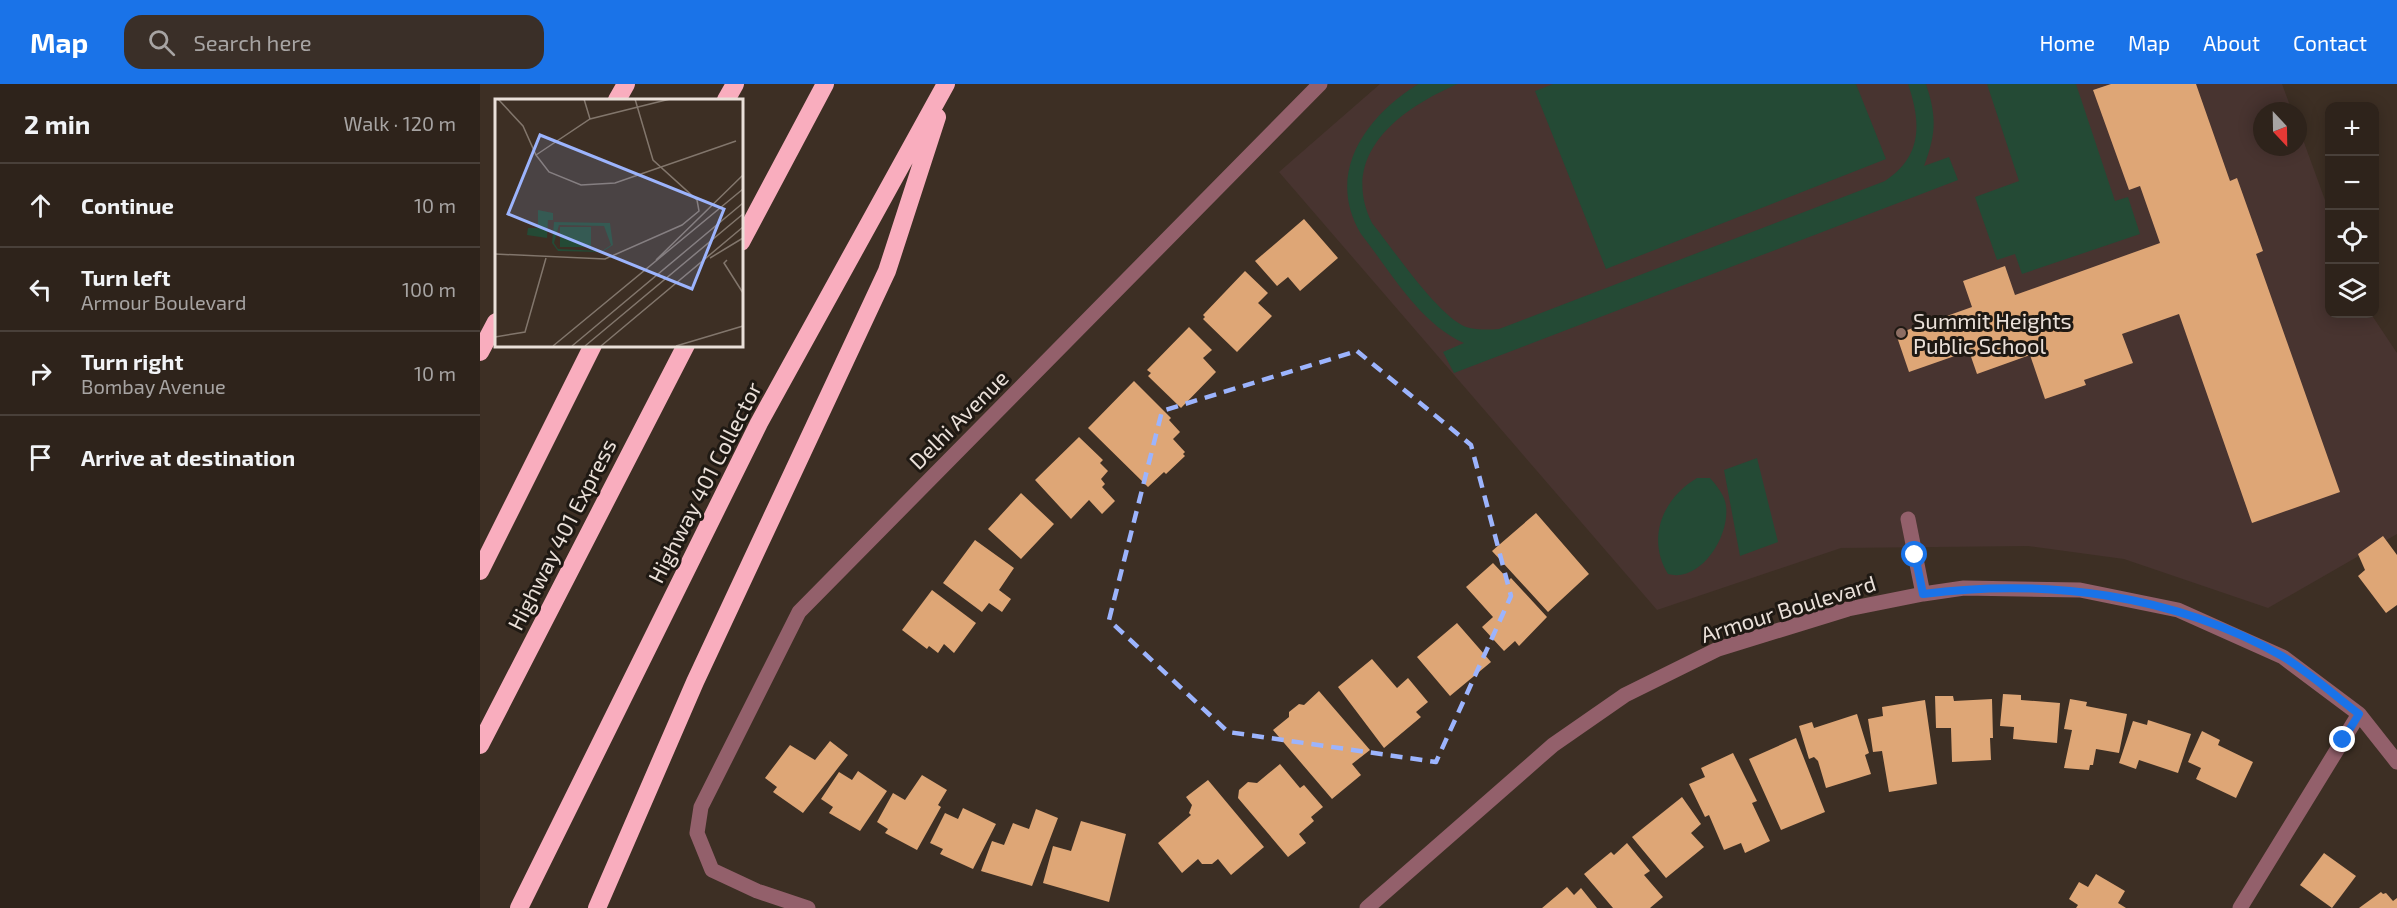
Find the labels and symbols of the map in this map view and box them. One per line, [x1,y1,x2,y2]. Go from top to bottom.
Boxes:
inset map [495,99,742,346]
north arrow [2253,102,2307,156]
place label: Summit Heights Public School [1913,307,2072,358]
marker: Summit Heights Public School [1894,326,1908,340]
street label: Delhi Avenue [903,364,1013,474]
street label: Highway 401 Collector [642,377,766,587]
street label: Highway 401 Express [501,434,621,634]
route start [1901,541,1927,567]
street label: Armour Boulevard [1697,569,1879,647]
route end [2329,726,2355,752]

